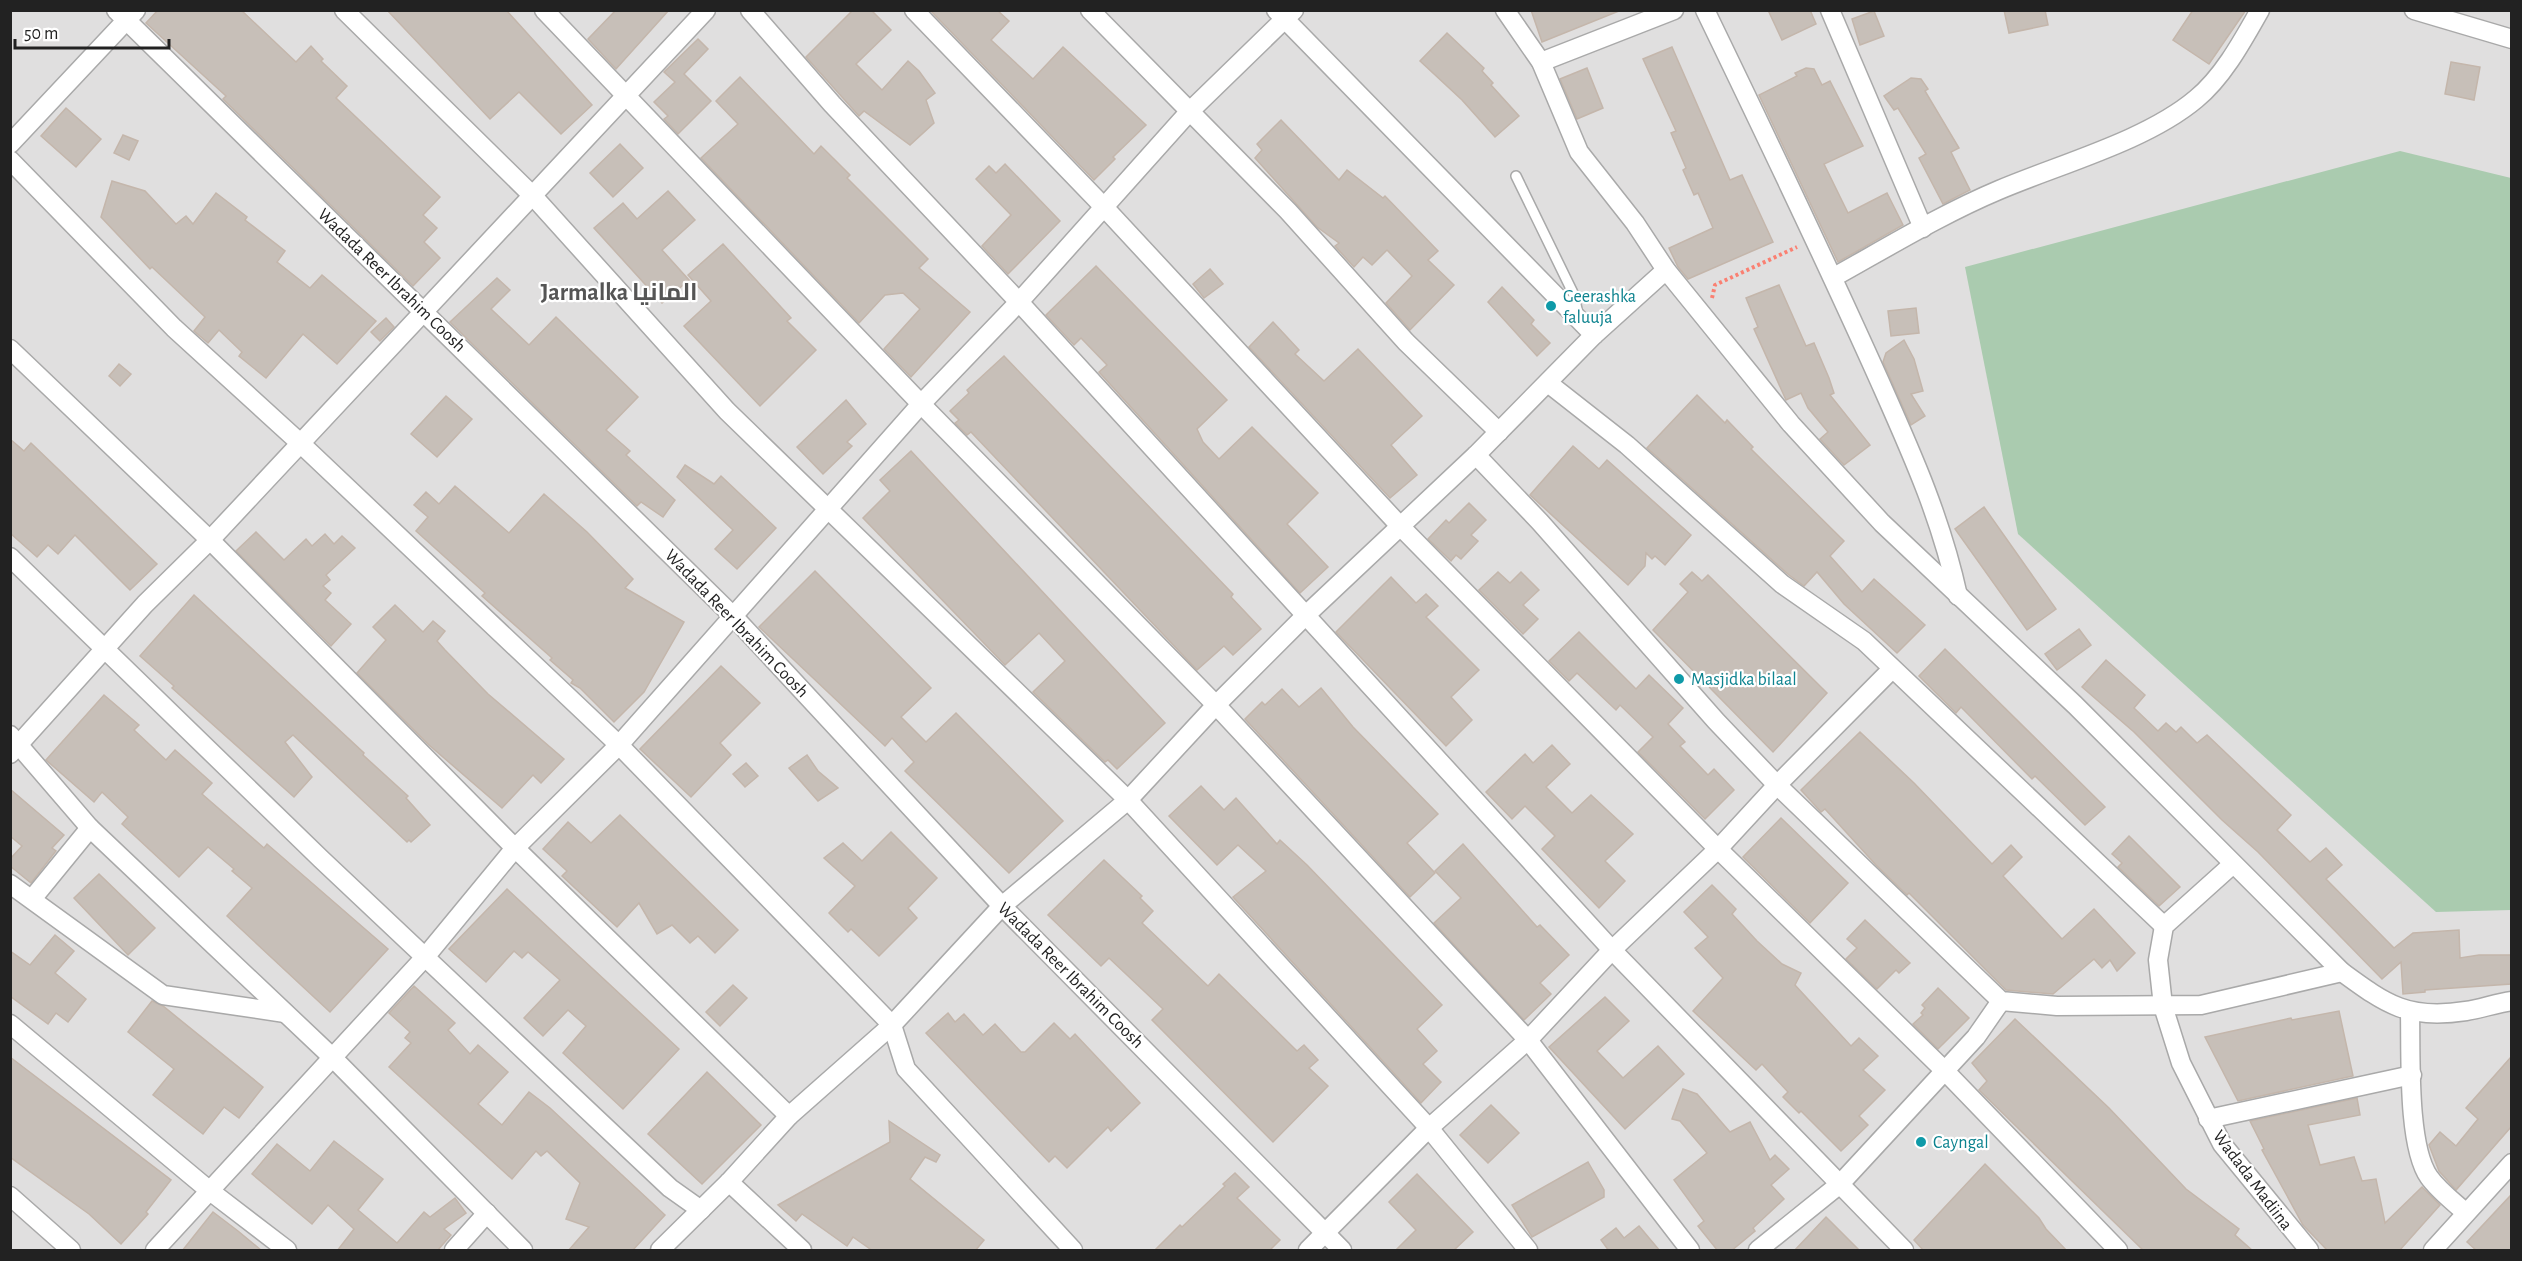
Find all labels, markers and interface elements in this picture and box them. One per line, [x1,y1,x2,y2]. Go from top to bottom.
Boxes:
scale bar [15,12,170,50]
text: 50 m [24,25,58,43]
street label: Wadada Reer Ibrahim Coosh [314,205,469,356]
district label: Jarmalka المانيا [541,281,697,305]
place label: Geerashka faluuja [1563,288,1636,327]
marker: Geerashka faluuja [1544,299,1558,313]
street label: Wadada Reer Ibrahim Coosh [661,546,812,701]
place label: Masjidka bilaal [1691,671,1797,689]
marker: Masjidka bilaal [1672,672,1686,686]
street label: Wadada Reer Ibrahim Coosh [994,899,1147,1052]
street label: Wadada Madiina [2209,1127,2295,1234]
place label: Cayngal [1933,1134,1989,1152]
marker: Cayngal [1914,1135,1928,1149]

